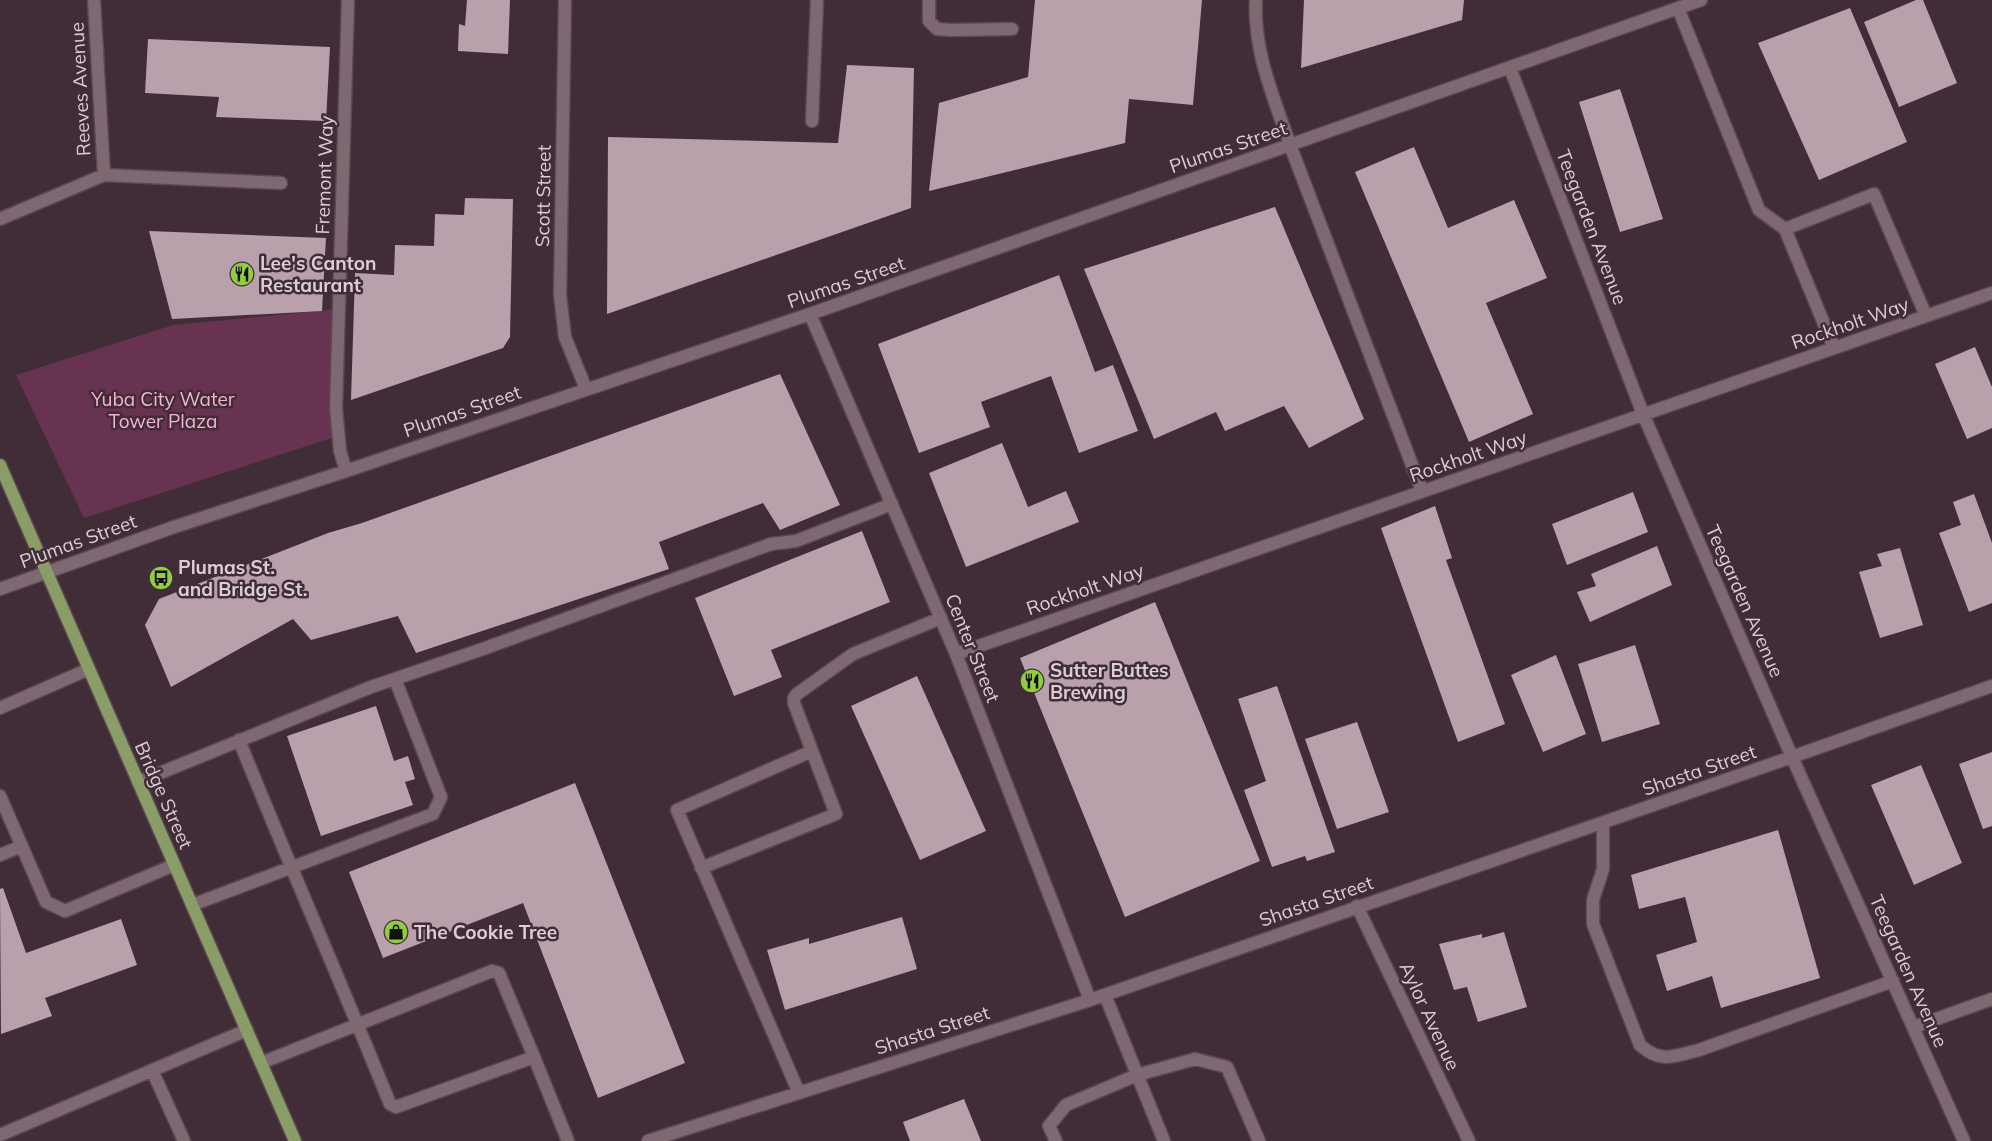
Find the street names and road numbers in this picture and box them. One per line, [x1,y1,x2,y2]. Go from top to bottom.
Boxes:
street label: Reeves Avenue [65,21,95,157]
street label: Fremont Way [310,115,338,235]
street label: Plumas Street [1166,116,1290,178]
street label: Scott Street [530,144,556,247]
street label: Teegarden Avenue [1551,146,1633,308]
street label: Plumas Street [784,251,908,313]
street label: Rockholt Way [1788,292,1912,354]
street label: Plumas Street [400,380,524,442]
street label: Rockholt Way [1406,425,1530,487]
street label: Plumas Street [16,509,140,573]
street label: Teegarden Avenue [1701,521,1789,681]
street label: Rockholt Way [1023,558,1147,620]
street label: Center Street [940,590,1006,706]
street label: Bridge Street [130,738,198,853]
street label: Shasta Street [1639,739,1760,801]
street label: Shasta Street [1256,870,1377,932]
street label: Teegarden Avenue [1865,891,1953,1051]
street label: Aylor Avenue [1394,958,1466,1074]
street label: Shasta Street [872,1000,993,1060]

